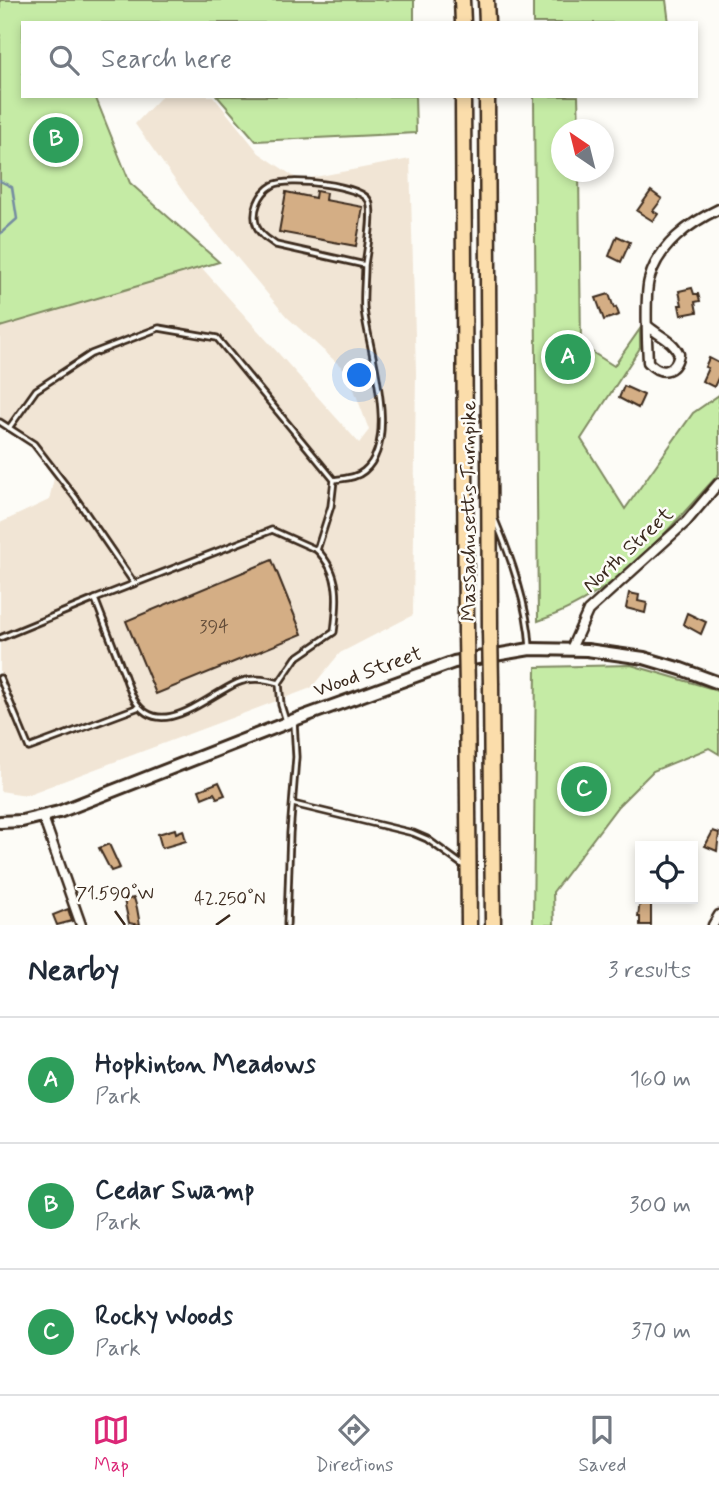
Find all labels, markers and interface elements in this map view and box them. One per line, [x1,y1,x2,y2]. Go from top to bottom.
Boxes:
search box [21,21,698,98]
icon: search [45,41,83,79]
text: Search here [101,43,232,77]
pin: B [33,114,79,166]
north arrow [551,119,614,182]
pin: A [545,331,591,383]
your location [342,358,376,392]
street label: Massachusetts Turnpike [455,400,483,621]
street label: North Street [577,500,680,599]
house number: 394 [199,615,229,639]
street label: Wood Street [310,639,426,705]
pin: C [561,763,607,815]
map controls [635,841,698,904]
button: locate [635,841,698,904]
text: 71.590°W [76,882,154,906]
text: 42.250°N [194,887,266,911]
text: Nearby [28,951,119,990]
text: 3 results [608,956,691,986]
text: Hopkinton Meadows [95,1048,316,1082]
text: A [43,1065,59,1095]
text: 160 m [630,1065,691,1095]
text: Park [95,1082,141,1112]
text: Cedar Swamp [95,1174,255,1208]
text: B [44,1191,58,1221]
text: 300 m [629,1191,691,1221]
text: Park [95,1208,141,1238]
text: Rocky Woods [95,1300,233,1334]
text: C [43,1317,59,1347]
text: 370 m [631,1317,691,1347]
text: Park [95,1334,141,1364]
tab: Map [92,1411,130,1478]
tab: Directions [315,1411,394,1478]
tab: Saved [578,1411,626,1478]

